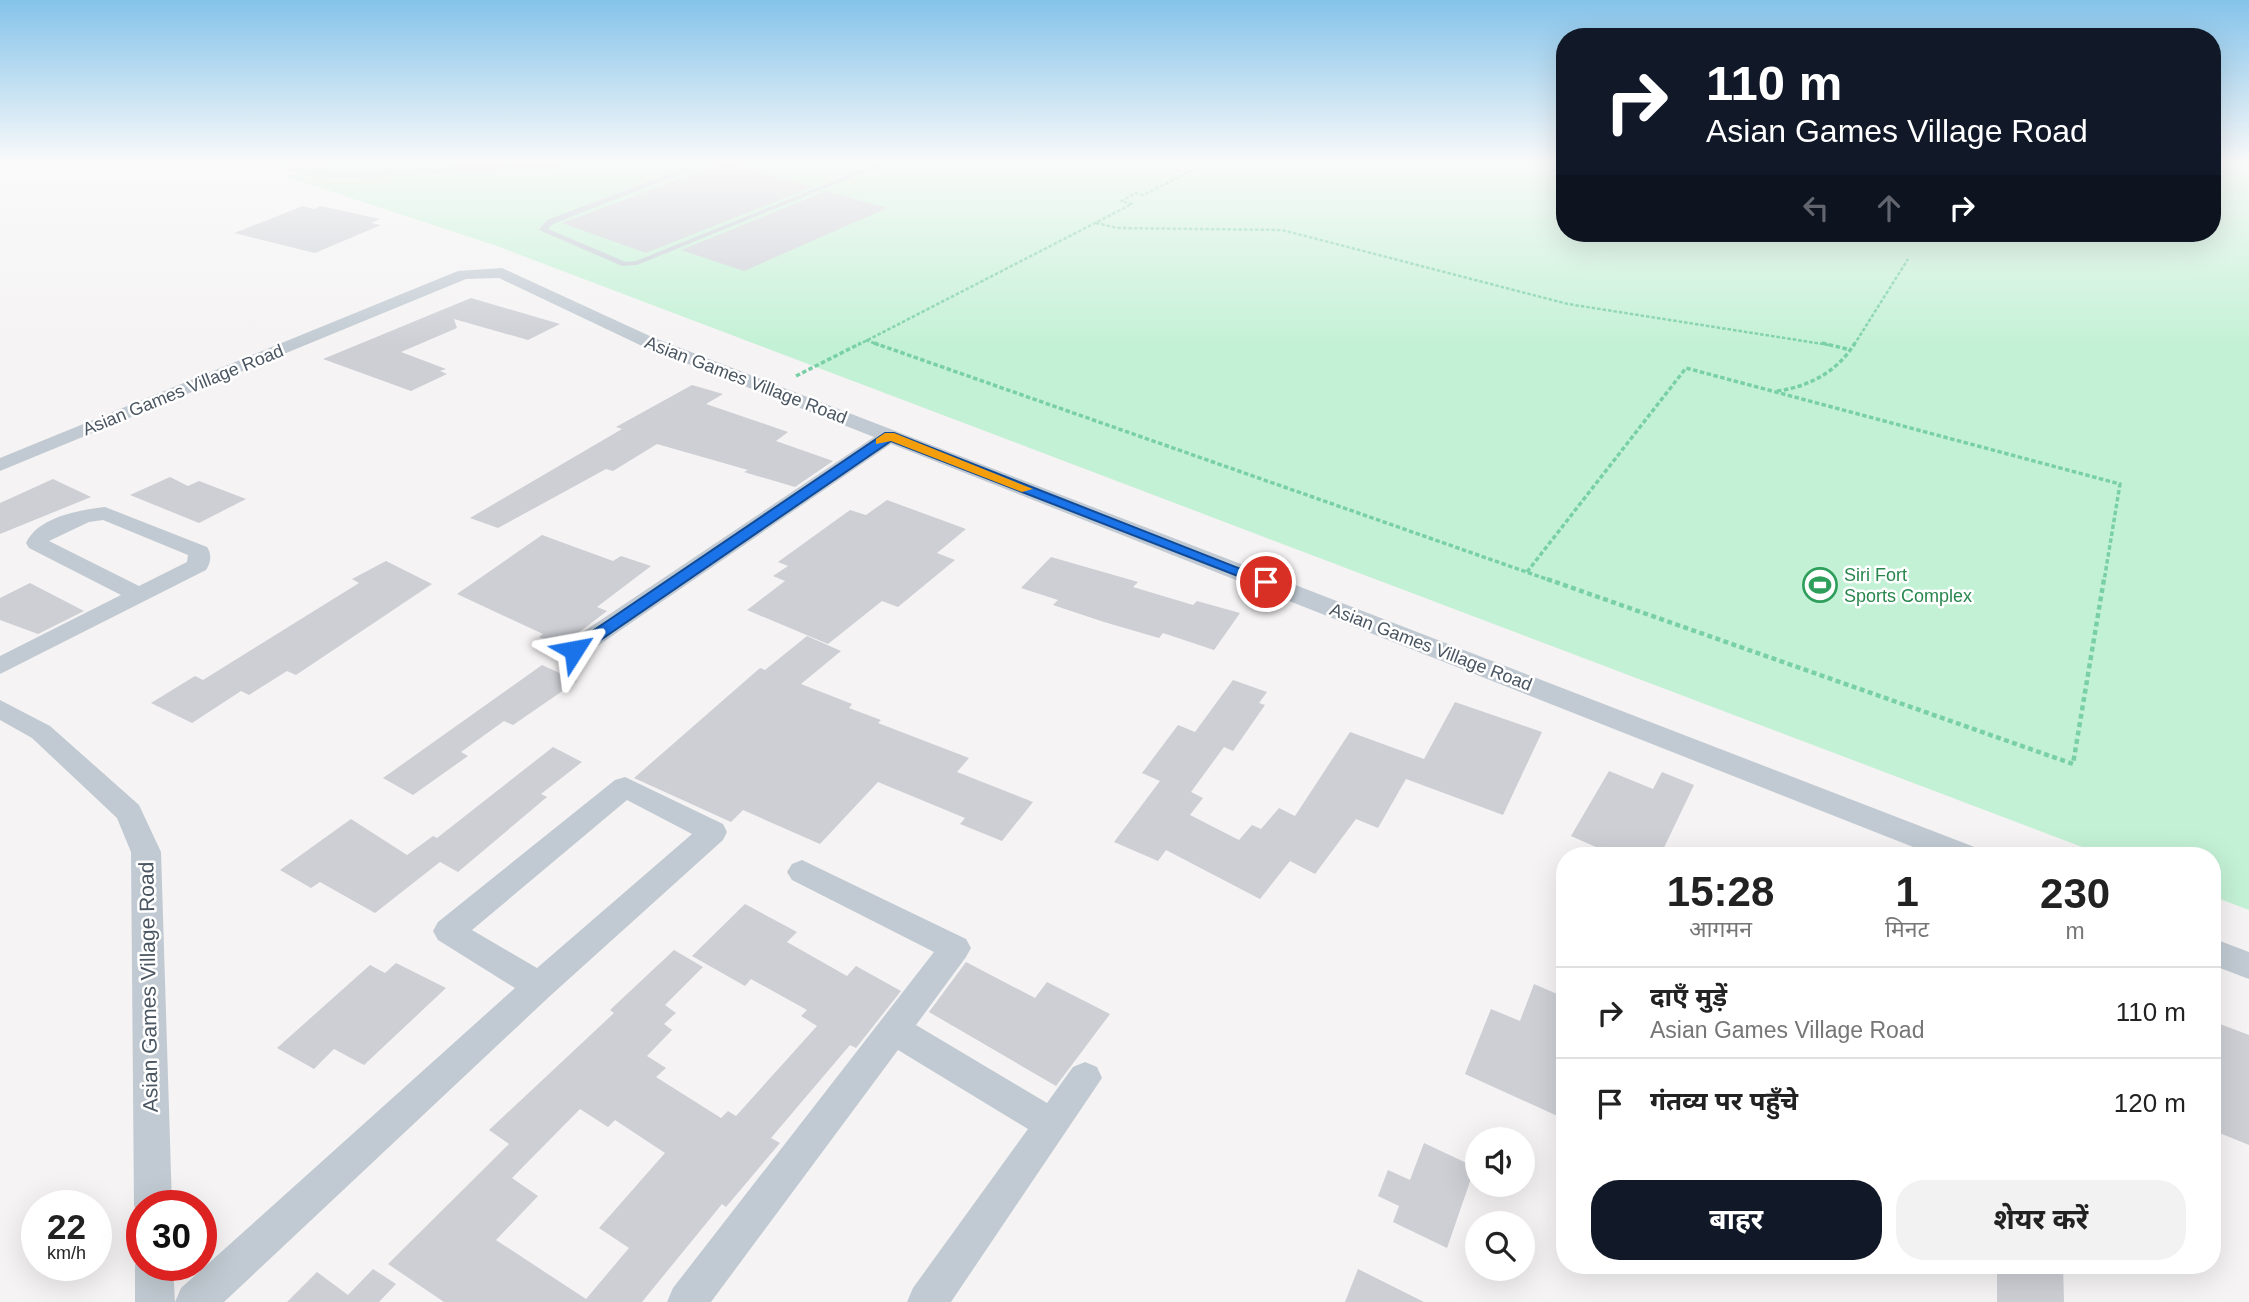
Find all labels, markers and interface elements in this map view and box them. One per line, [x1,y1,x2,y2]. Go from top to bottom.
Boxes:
icon: right [1591,56,1682,147]
text: 110 m [1706,56,1842,110]
text: Asian Games Village Road [1706,113,2088,149]
icon: left [1797,189,1835,227]
icon: ahead [1870,189,1908,227]
icon: right [1943,189,1981,227]
street label: Asian Games Village Road [642,332,850,428]
street label: Asian Games Village Road [80,340,286,440]
pin [1236,552,1296,612]
icon: arrive [1247,563,1285,601]
place label: Siri Fort Sports Complex [1844,565,1972,606]
sports icon: Siri Fort Sports Complex [1801,566,1839,604]
street label: Asian Games Village Road [1327,599,1535,695]
position arrow [537,613,611,687]
street label: Asian Games Village Road [134,862,162,1112]
text: 15:28 [1667,868,1774,915]
text: 1 [1895,868,1919,915]
text: 230 [2040,870,2110,917]
text: आगमन [1689,916,1752,942]
text: मिनट [1885,916,1929,942]
text: m [2065,918,2085,944]
text: दाएँ मुड़ें [1650,982,1727,1012]
icon: right [1591,994,1629,1032]
text: 110 m [2116,997,2186,1027]
text: Asian Games Village Road [1650,1017,1924,1043]
icon: arrive [1591,1085,1629,1123]
text: गंतव्य पर पहुँचे [1650,1086,1798,1116]
text: 120 m [2114,1088,2186,1118]
map controls [1465,1127,1535,1281]
button: sound [1465,1127,1535,1197]
button: बाहर [1591,1180,1882,1260]
button: शेयर करें [1896,1180,2186,1260]
speed limit sign: 30 [126,1190,217,1281]
text: 22 [47,1207,86,1246]
button: search [1465,1211,1535,1281]
text: km/h [47,1243,86,1263]

